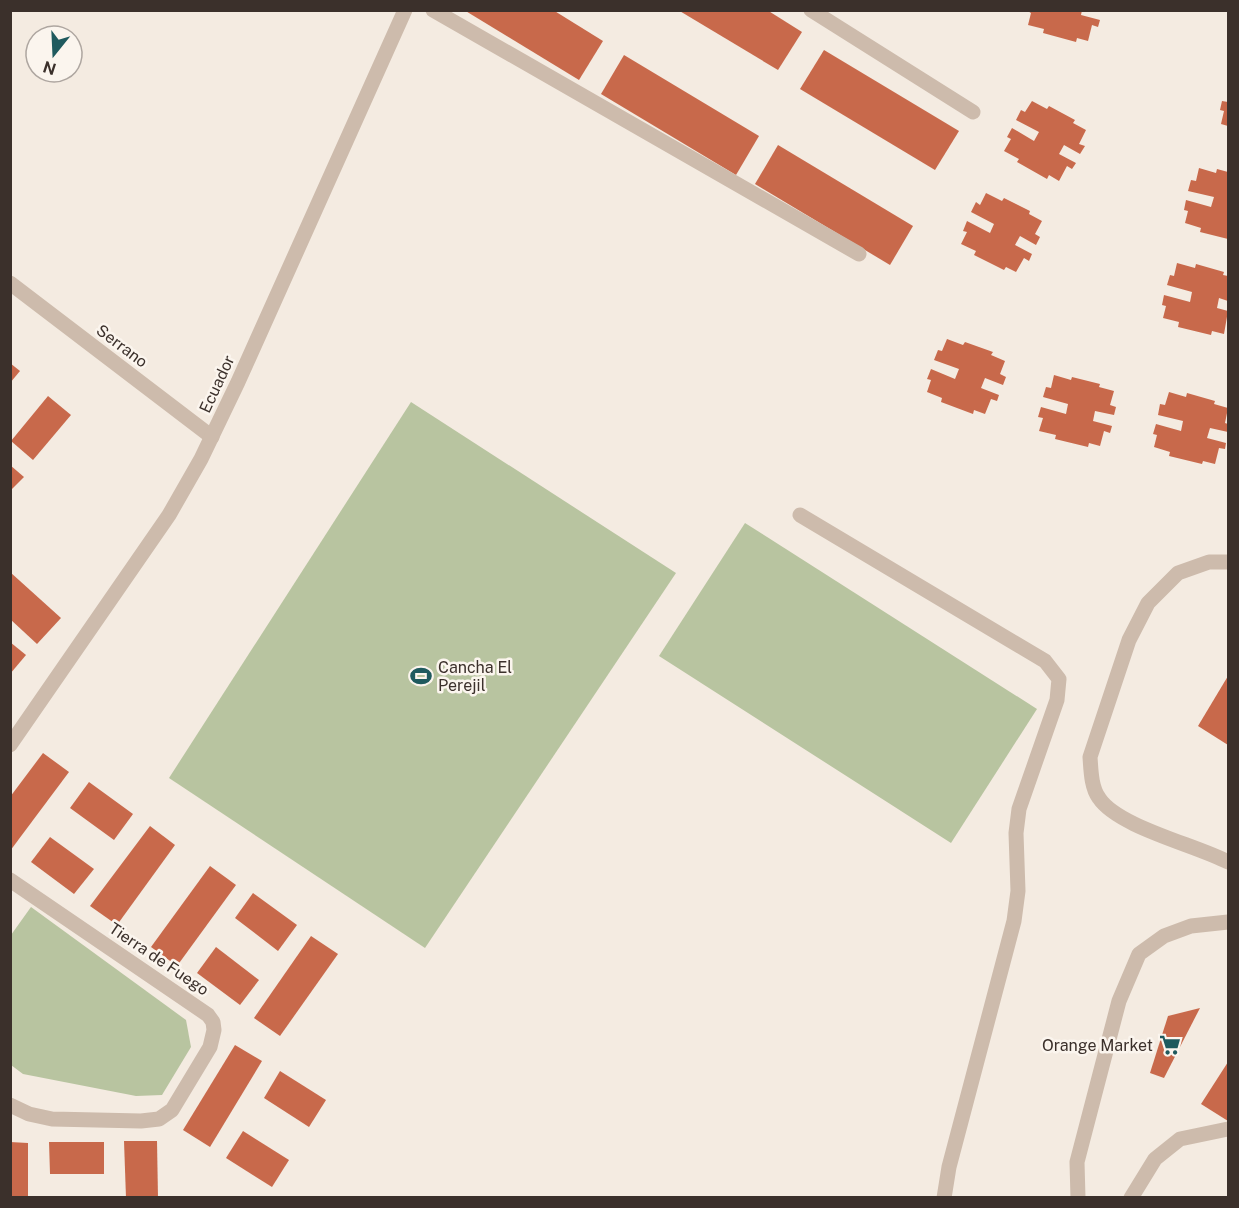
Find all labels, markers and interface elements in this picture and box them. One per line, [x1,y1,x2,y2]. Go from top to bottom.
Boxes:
north arrow [24,24,84,84]
text: N [41,57,58,79]
street label: Serrano [93,321,151,371]
street label: Ecuador [195,352,239,416]
place label: Cancha El Perejil [438,658,512,695]
sports icon: Cancha El Perejil [409,664,433,688]
street label: Tierra de Fuego [106,919,212,999]
supermarket icon: Orange Market [1158,1033,1182,1057]
place label: Orange Market [1042,1036,1153,1055]

